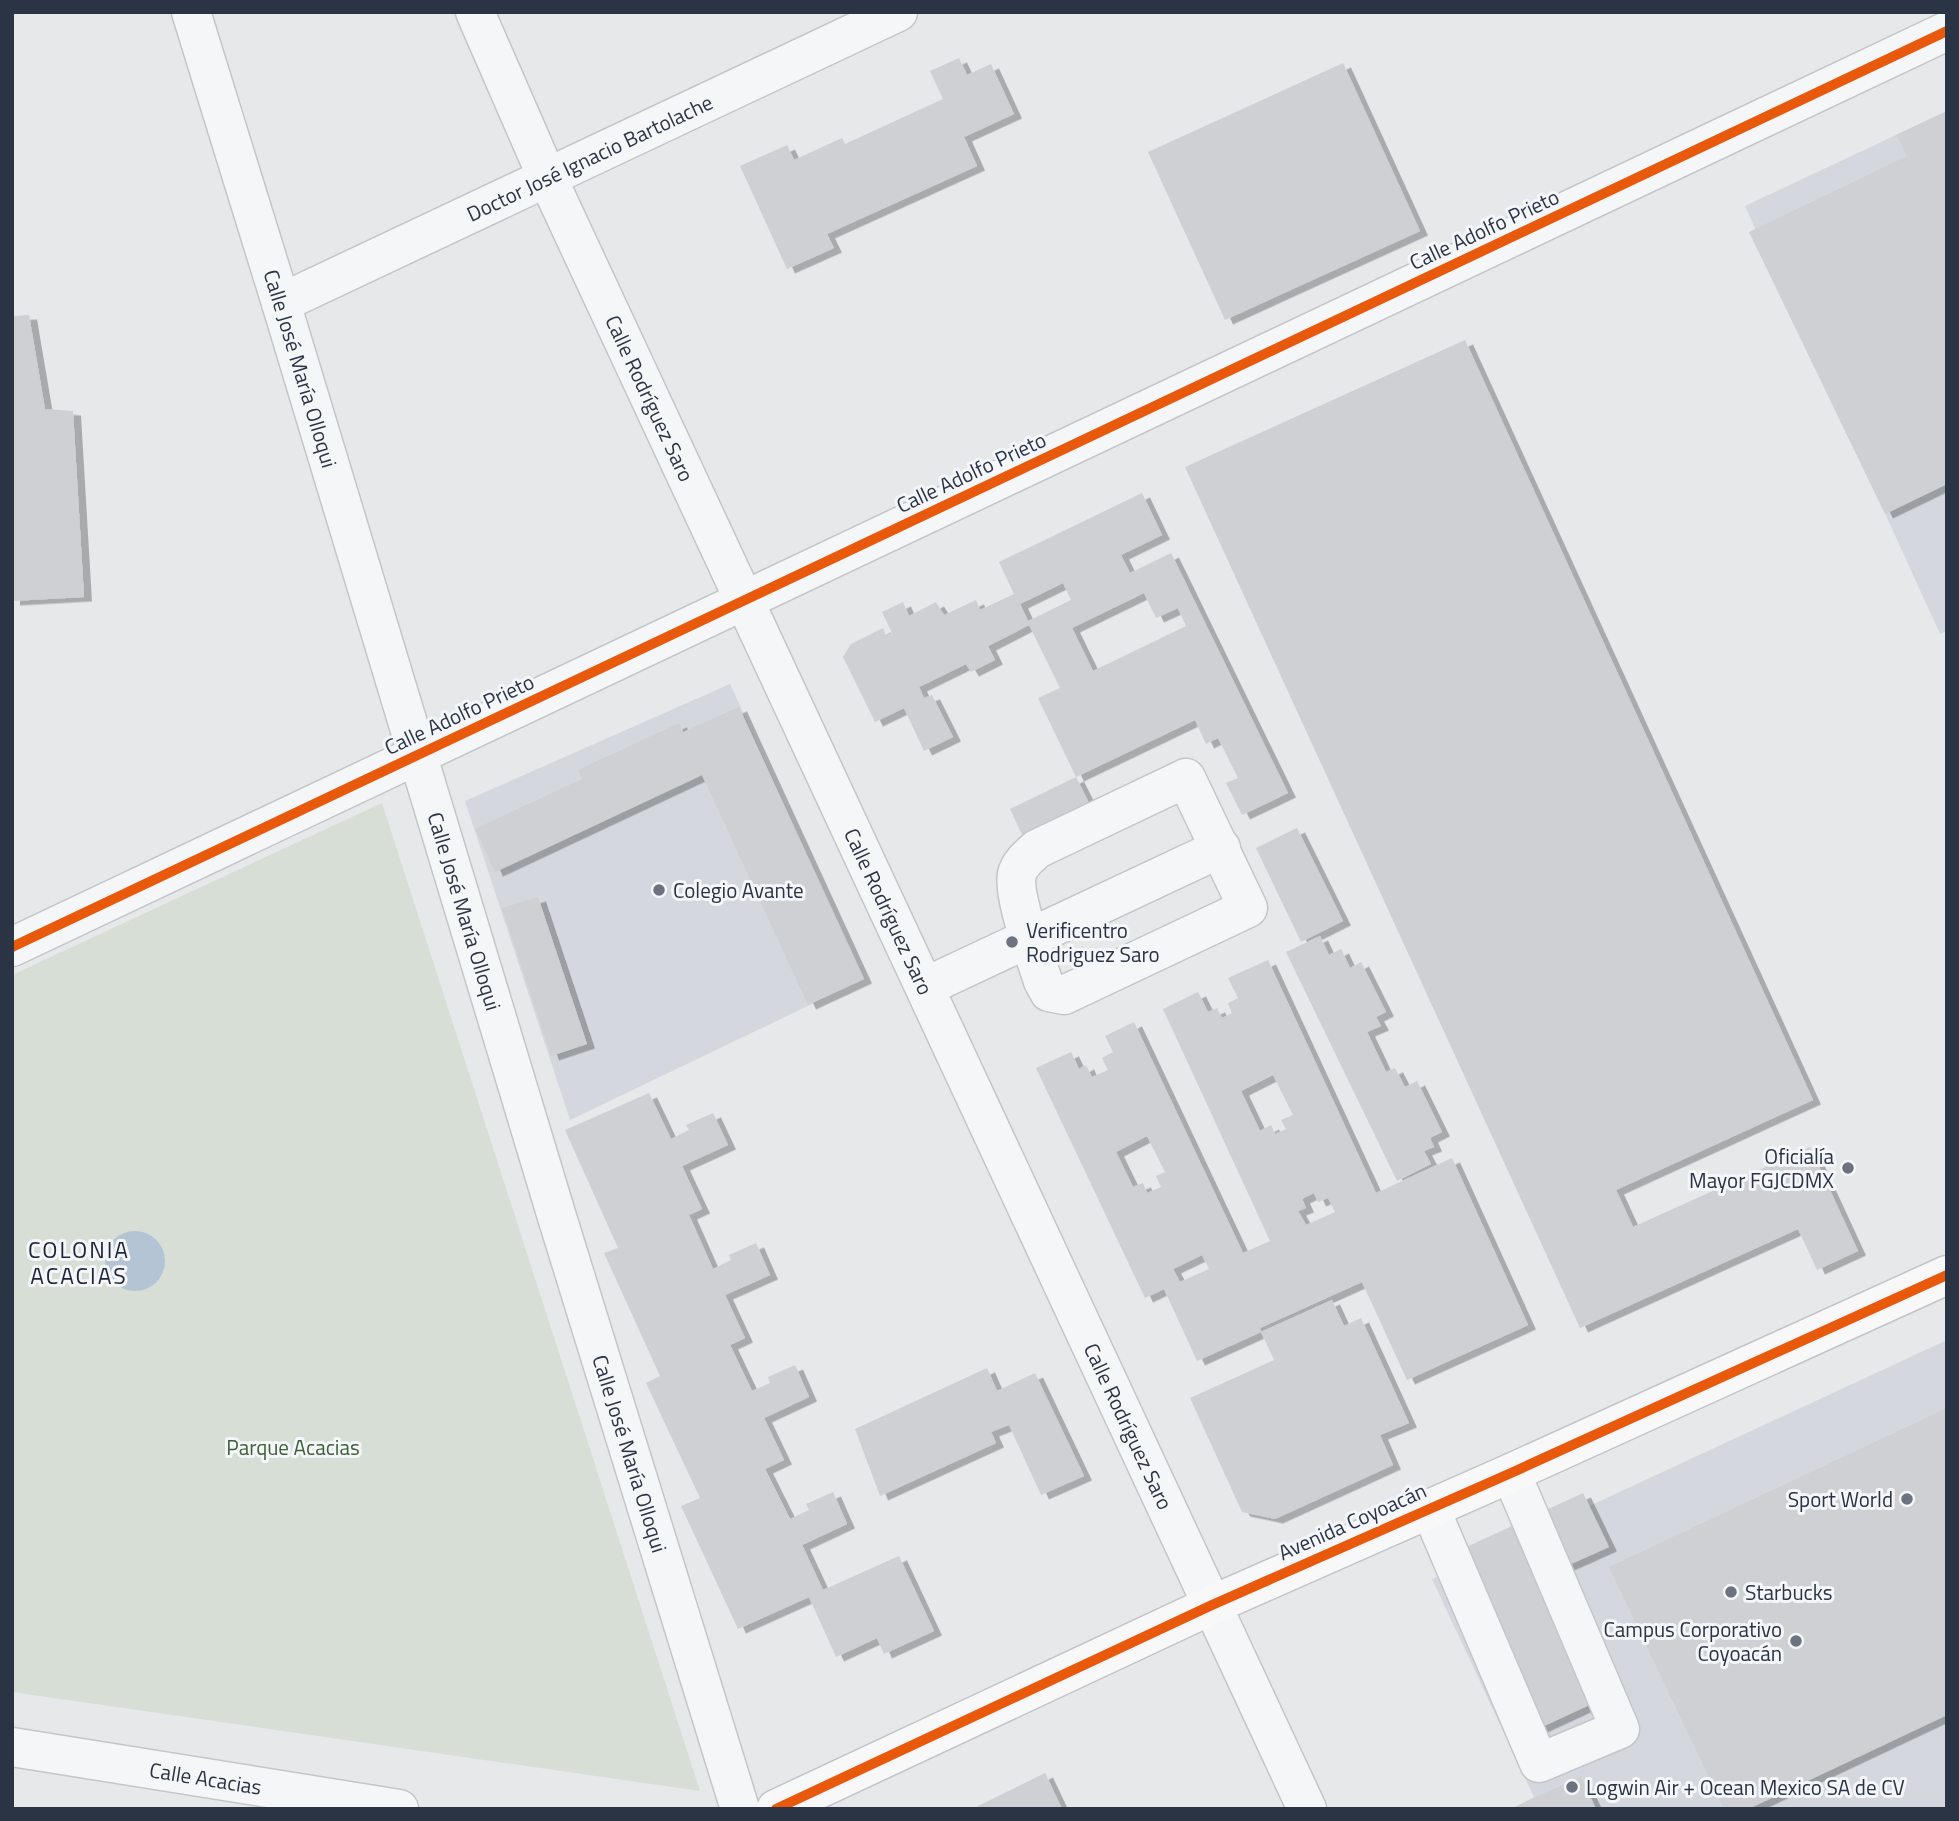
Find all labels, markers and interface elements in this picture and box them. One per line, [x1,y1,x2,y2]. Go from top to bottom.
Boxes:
street label: Doctor José Ignacio Bartolache [461,86,718,229]
street label: Calle Adolfo Prieto [1404,180,1564,278]
street label: Calle José María Olloqui [256,265,346,472]
street label: Calle Rodríguez Saro [597,310,703,487]
street label: Calle Adolfo Prieto [891,423,1051,521]
street label: Calle Adolfo Prieto [379,665,539,763]
street label: Calle José María Olloqui [420,808,510,1014]
street label: Calle Rodríguez Saro [836,823,942,1000]
place label: Colegio Avante [673,874,804,906]
marker: Colegio Avante [651,882,667,898]
place label: Verificentro Rodriguez Saro [1026,914,1160,970]
marker: Verificentro Rodriguez Saro [1004,934,1020,950]
place label: Oficialía Mayor FGJCDMX [1689,1140,1834,1196]
marker: Oficialía Mayor FGJCDMX [1840,1160,1856,1176]
district label: COLONIA ACACIAS [28,1232,130,1293]
street label: Calle Rodríguez Saro [1076,1338,1181,1515]
street label: Calle José María Olloqui [584,1351,676,1557]
park label: Parque Acacias [226,1431,360,1463]
street label: Avenida Coyoacán [1273,1474,1431,1568]
place label: Sport World [1788,1483,1893,1515]
marker: Sport World [1899,1491,1915,1507]
place label: Starbucks [1745,1576,1833,1608]
marker: Starbucks [1723,1584,1739,1600]
place label: Campus Corporativo Coyoacán [1603,1613,1782,1669]
marker: Campus Corporativo Coyoacán [1788,1633,1804,1649]
street label: Calle Acacias [147,1753,264,1803]
place label: Logwin Air + Ocean Mexico SA de CV [1586,1771,1905,1803]
marker: Logwin Air + Ocean Mexico SA de CV [1564,1779,1580,1795]

